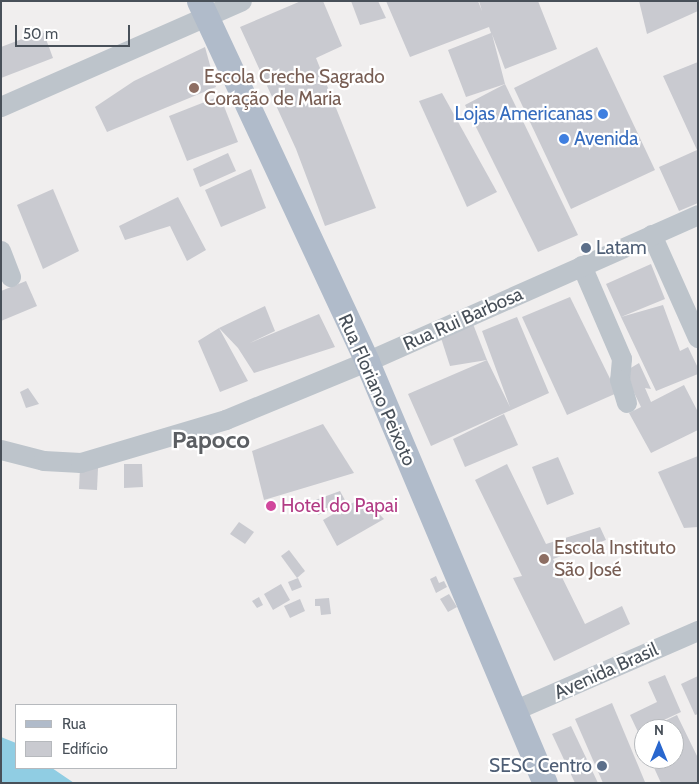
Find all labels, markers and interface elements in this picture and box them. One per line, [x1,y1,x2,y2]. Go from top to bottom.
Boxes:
scale bar [18,15,132,47]
text: 50 m [23,25,58,43]
place label: Escola Creche Sagrado Coração de Maria [204,66,385,110]
marker: Escola Creche Sagrado Coração de Maria [188,82,200,94]
place label: Lojas Americanas [454,103,593,125]
marker: Lojas Americanas [597,108,609,120]
place label: Avenida [574,128,638,150]
marker: Avenida [558,133,570,145]
place label: Latam [596,237,647,259]
marker: Latam [580,242,592,254]
street label: Rua Rui Barbosa [400,282,526,356]
street label: Rua Floriano Peixoto [333,310,421,470]
district label: Papoco [172,426,250,454]
place label: Hotel do Papai [281,495,398,517]
marker: Hotel do Papai [265,500,277,512]
place label: Escola Instituto São José [554,537,676,581]
marker: Escola Instituto São José [538,553,550,565]
street label: Avenida Brasil [551,638,661,704]
legend [15,704,178,769]
text: Rua [62,715,86,733]
north arrow [634,719,684,769]
text: N [654,721,664,739]
text: Edifício [62,740,108,758]
place label: SESC Centro [489,755,592,777]
marker: SESC Centro [596,760,608,772]

